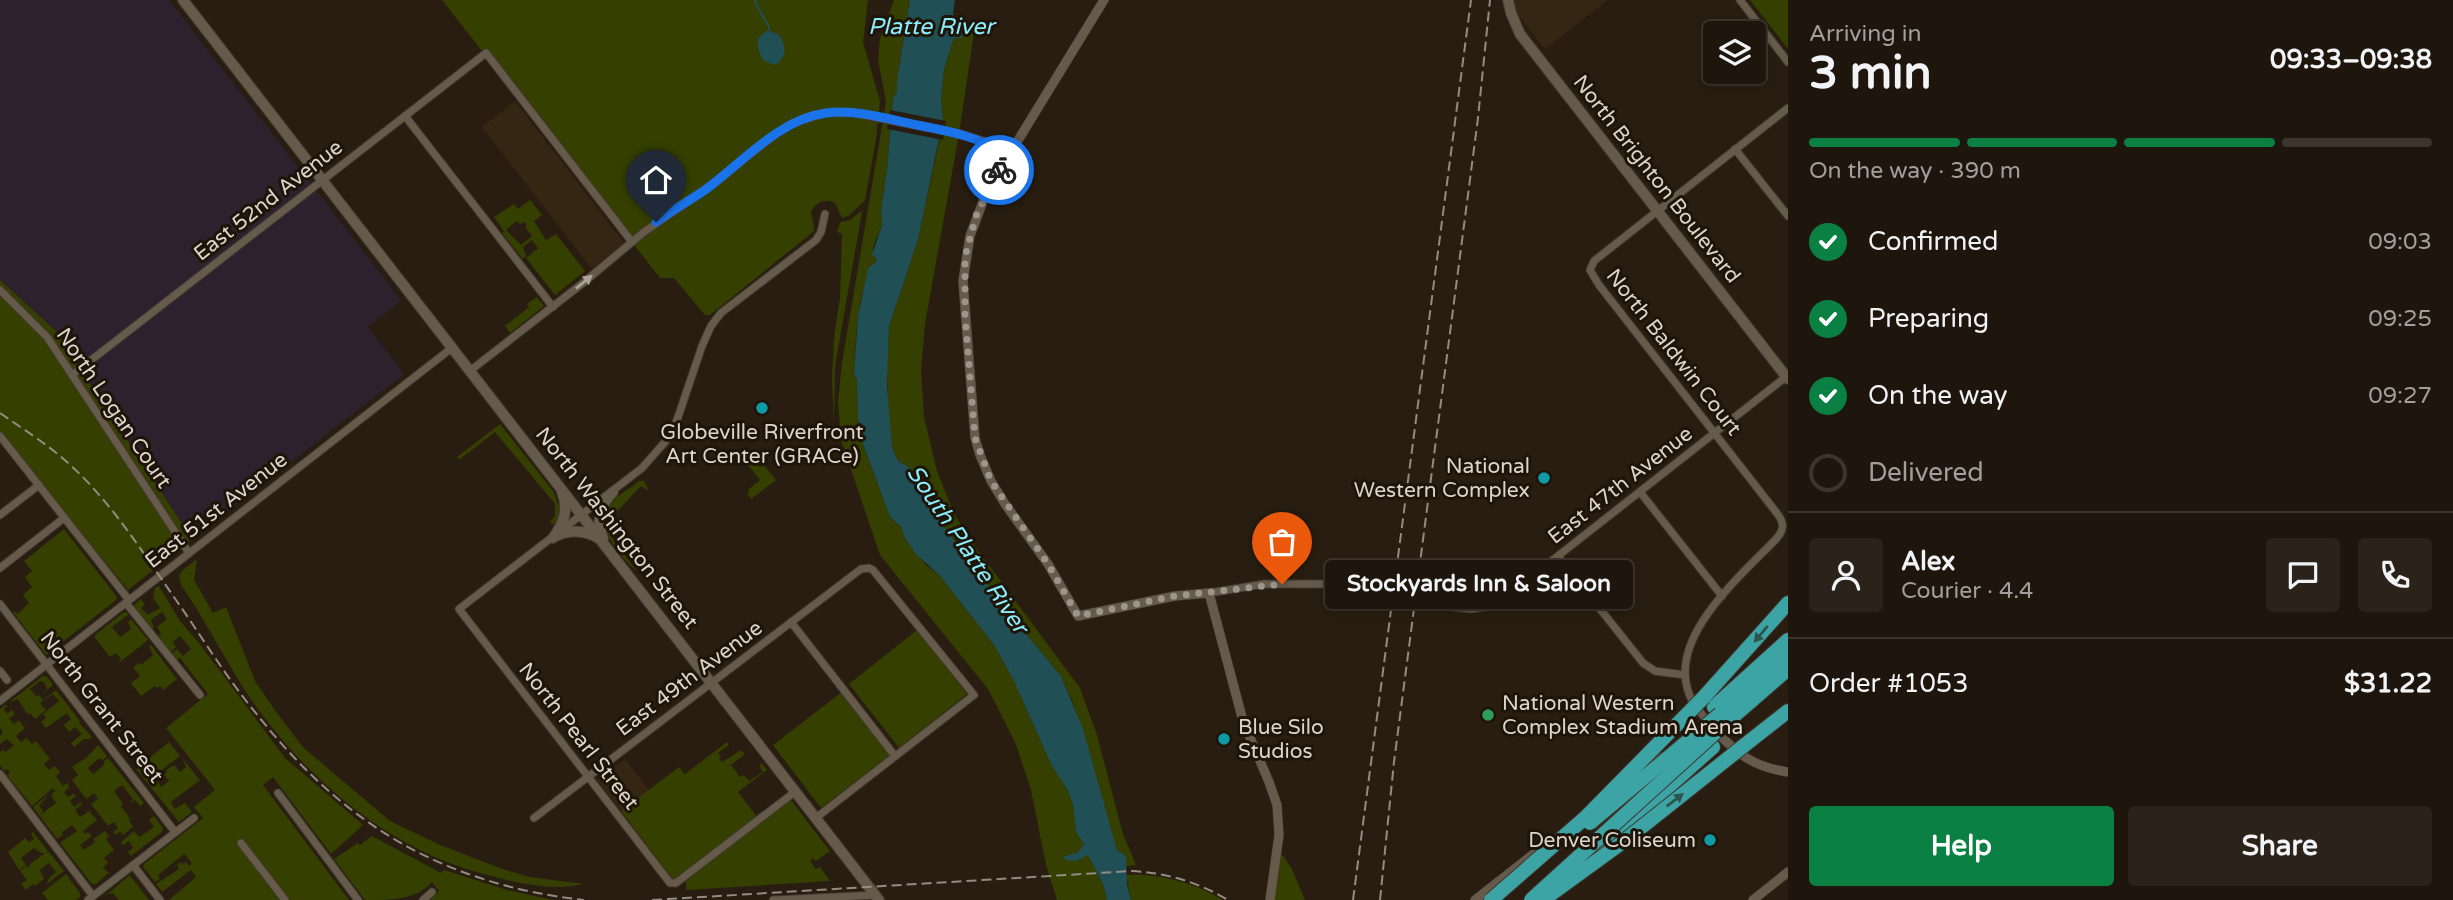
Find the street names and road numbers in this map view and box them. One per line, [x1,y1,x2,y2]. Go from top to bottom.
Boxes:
street label: North Brighton Boulevard [1568,70,1746,288]
street label: East 52nd Avenue [189,135,348,266]
street label: North Baldwin Court [1601,264,1746,441]
street label: North Logan Court [51,323,176,493]
street label: East 47th Avenue [1543,421,1698,550]
street label: North Washington Street [530,423,703,634]
street label: East 51st Avenue [140,447,292,574]
street label: East 49th Avenue [611,615,767,741]
street label: North Grant Street [35,627,169,788]
street label: North Pearl Street [513,658,644,815]

